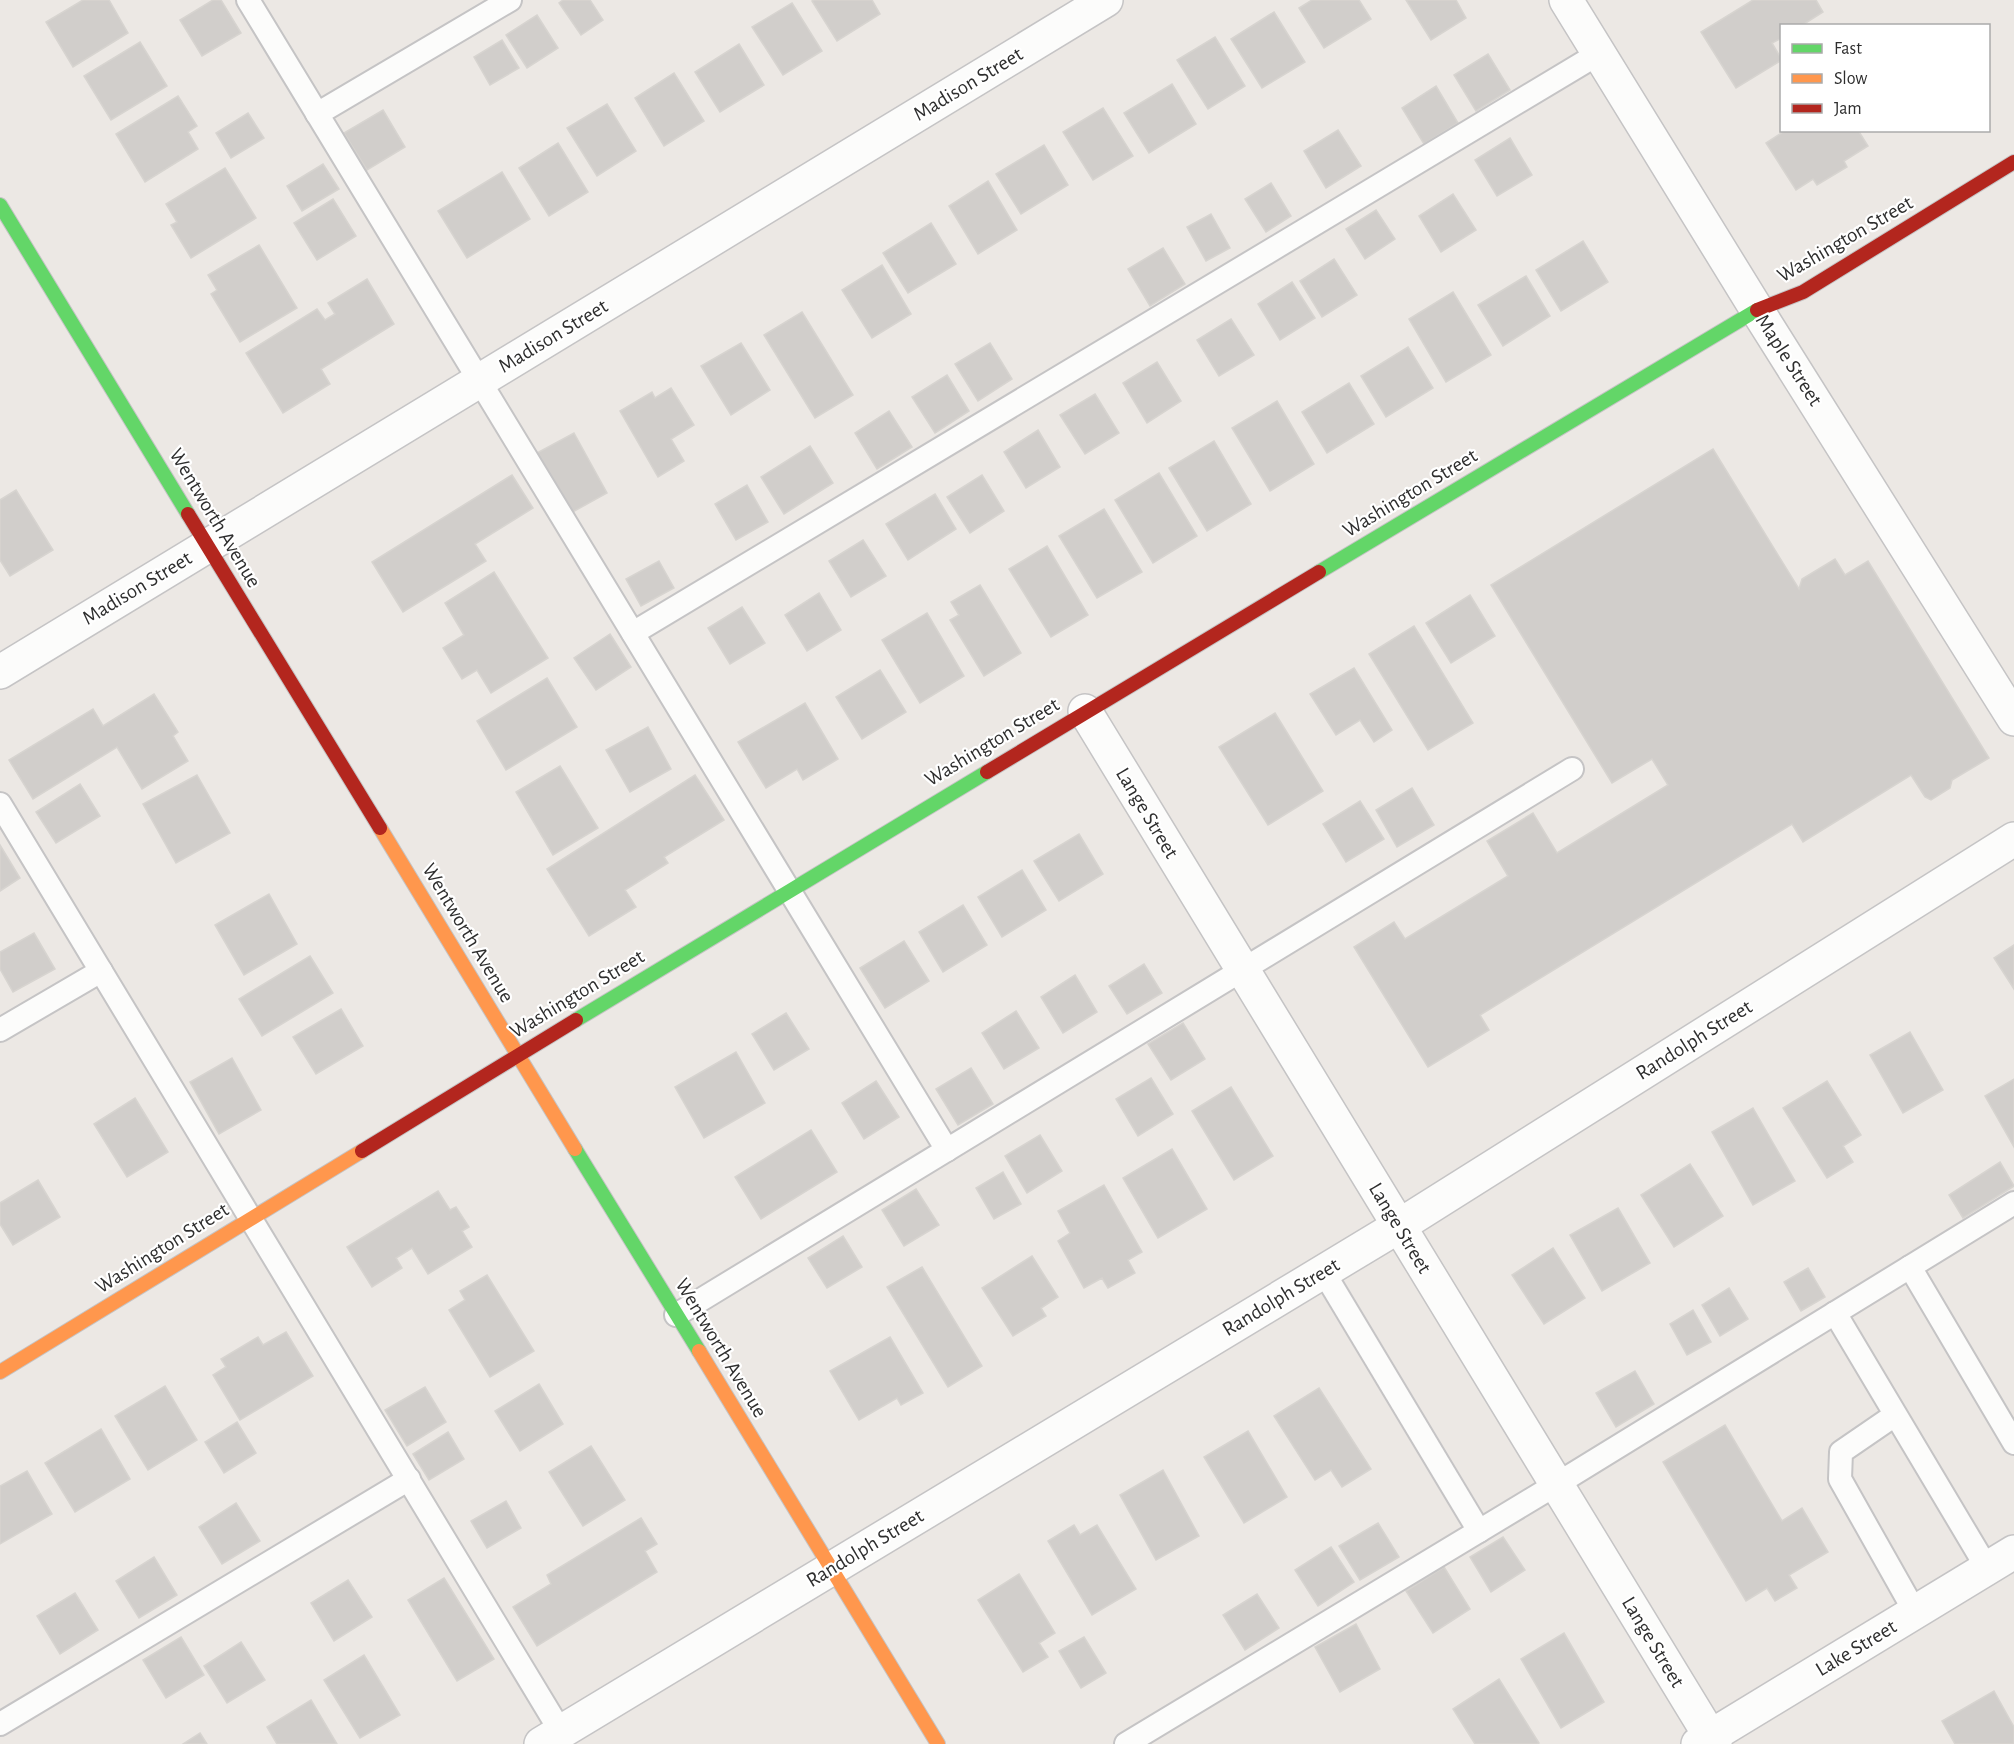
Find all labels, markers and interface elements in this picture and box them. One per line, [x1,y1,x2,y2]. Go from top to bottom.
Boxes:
legend [1780,24,1990,132]
text: Fast [1834,40,1862,58]
street label: Madison Street [910,43,1027,125]
text: Slow [1834,70,1867,88]
text: Jam [1834,100,1862,118]
street label: Washington Street [1774,192,1916,286]
street label: Madison Street [495,295,612,377]
street label: Maple Street [1752,310,1826,410]
street label: Wentworth Avenue [165,445,265,591]
street label: Washington Street [1339,445,1481,541]
street label: Madison Street [79,547,196,629]
street label: Washington Street [921,694,1063,790]
street label: Lange Street [1112,764,1182,862]
street label: Wentworth Avenue [418,860,518,1006]
street label: Washington Street [506,946,648,1042]
street label: Randolph Street [1632,996,1756,1084]
street label: Lange Street [1365,1179,1435,1277]
street label: Washington Street [92,1199,232,1297]
street label: Randolph Street [1219,1254,1343,1340]
street label: Wentworth Avenue [671,1275,771,1421]
street label: Randolph Street [803,1505,927,1591]
street label: Lange Street [1618,1593,1688,1691]
street label: Lake Street [1812,1616,1900,1680]

